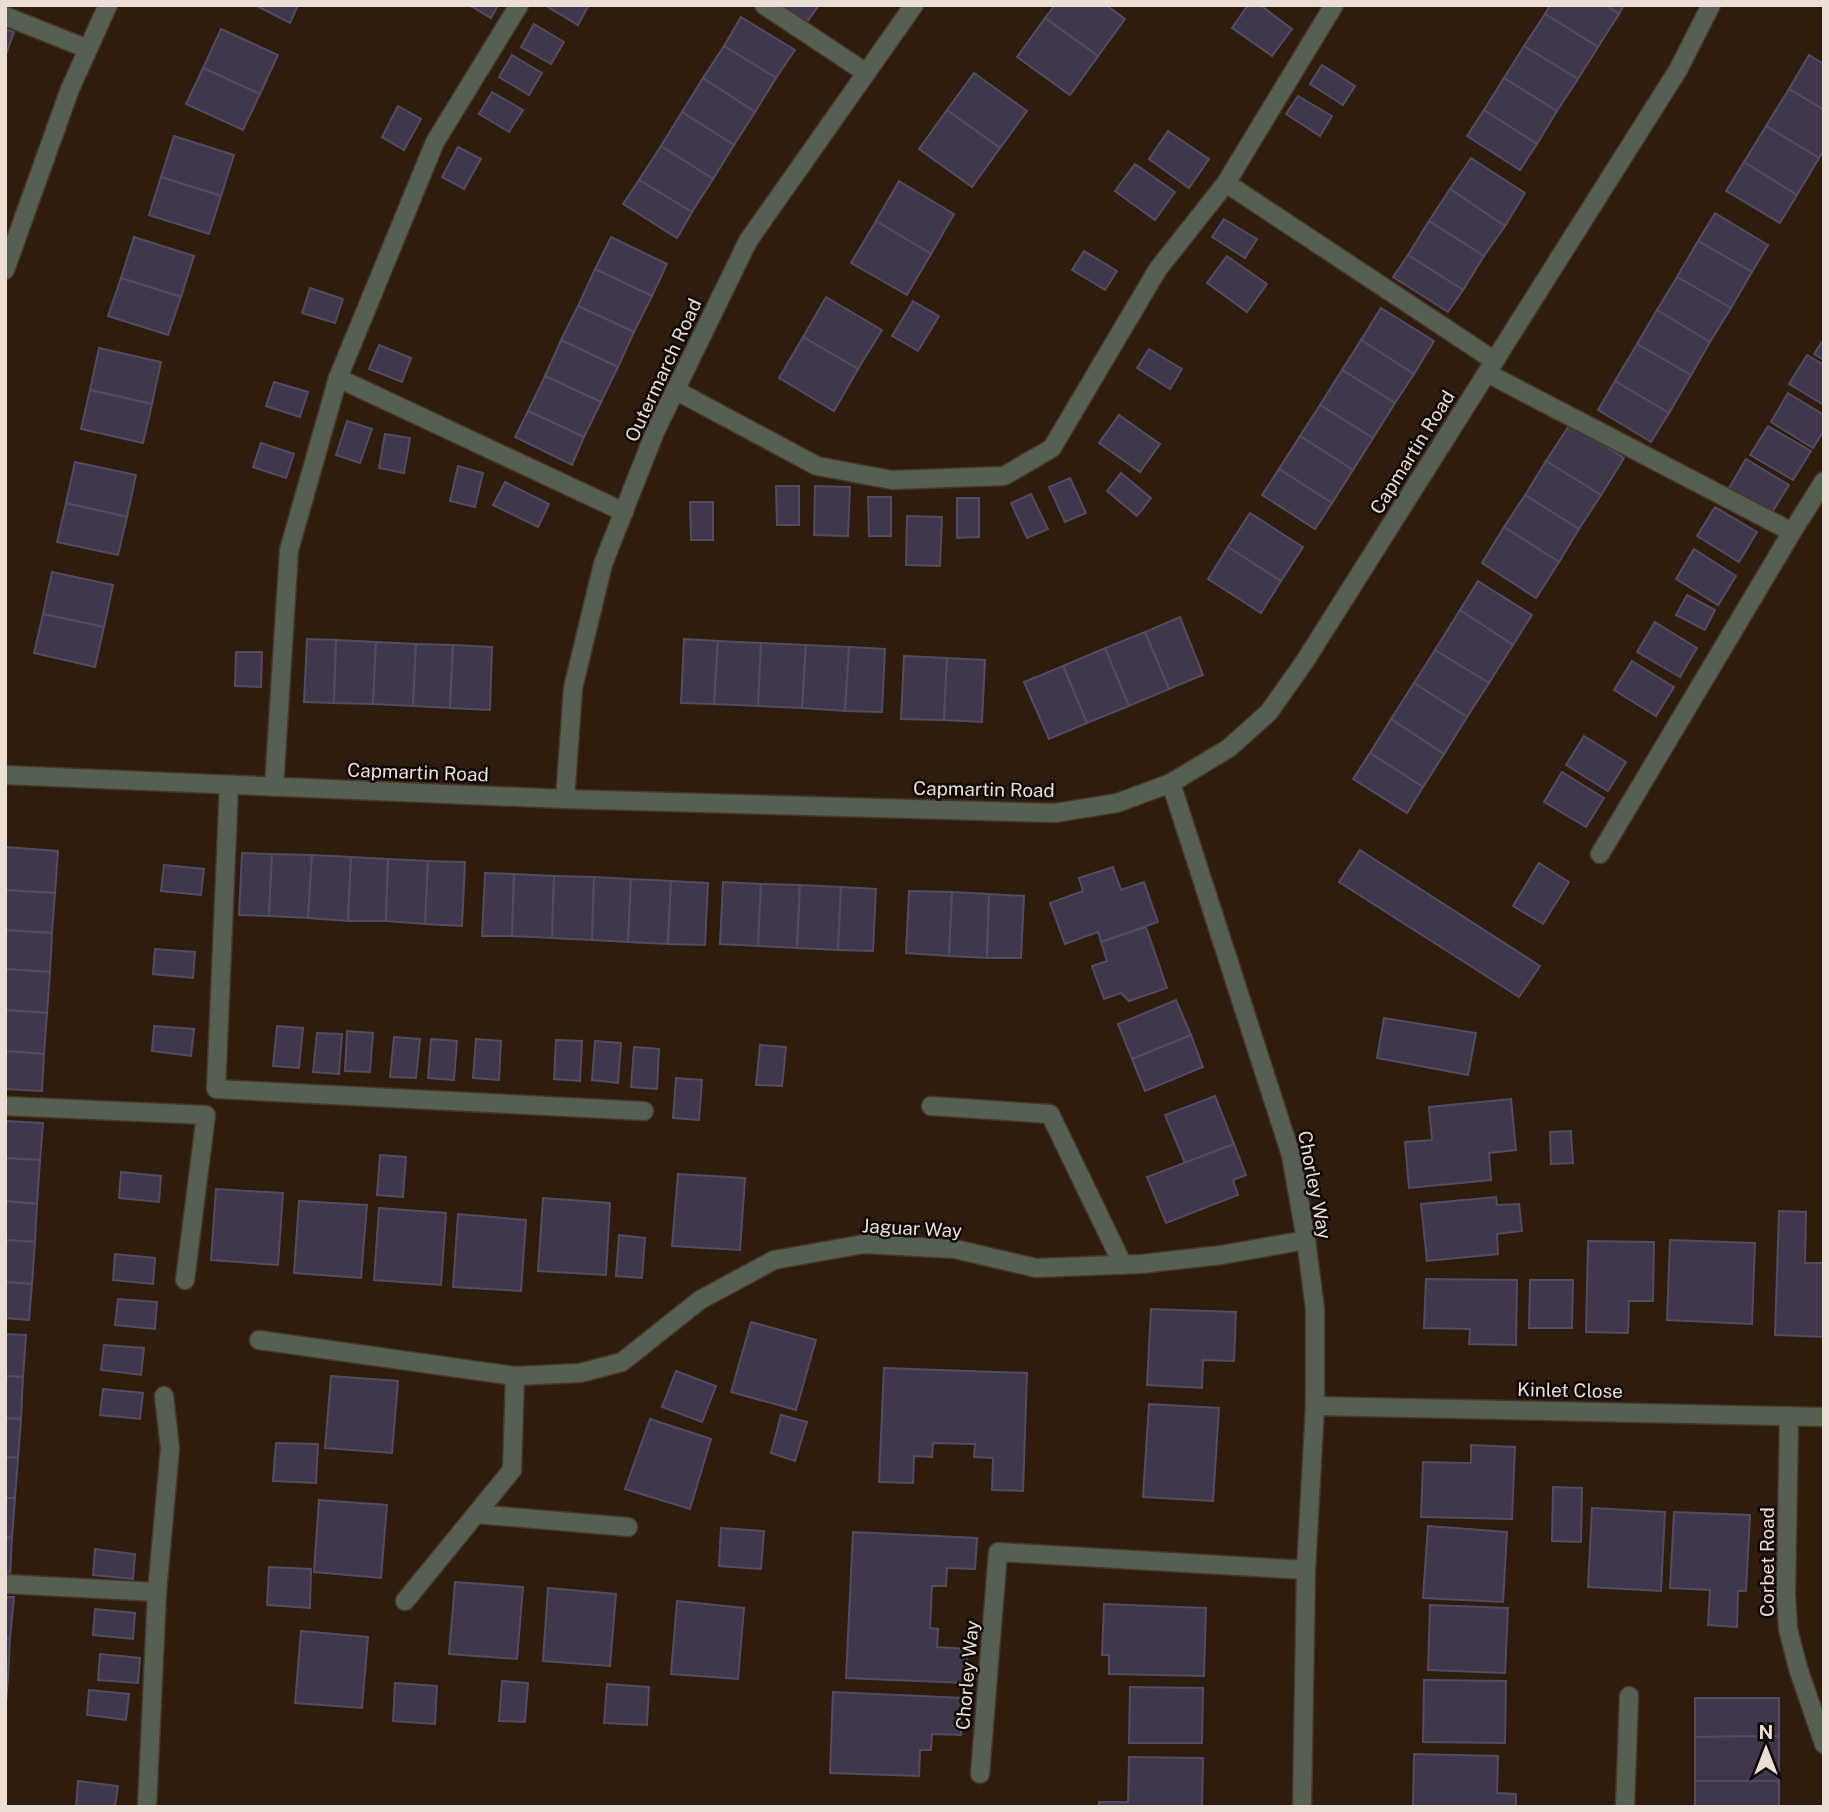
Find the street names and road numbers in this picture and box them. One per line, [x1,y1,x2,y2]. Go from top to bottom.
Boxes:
street label: Outermarch Road [620,295,706,445]
street label: Capmartin Road [1365,386,1459,518]
street label: Capmartin Road [347,759,489,785]
street label: Capmartin Road [913,777,1055,801]
street label: Chorley Way [1294,1129,1336,1241]
street label: Jaguar Way [861,1214,963,1242]
street label: Kinlet Close [1517,1378,1623,1402]
street label: Corbet Road [1756,1507,1778,1617]
street label: Chorley Way [951,1619,983,1731]

